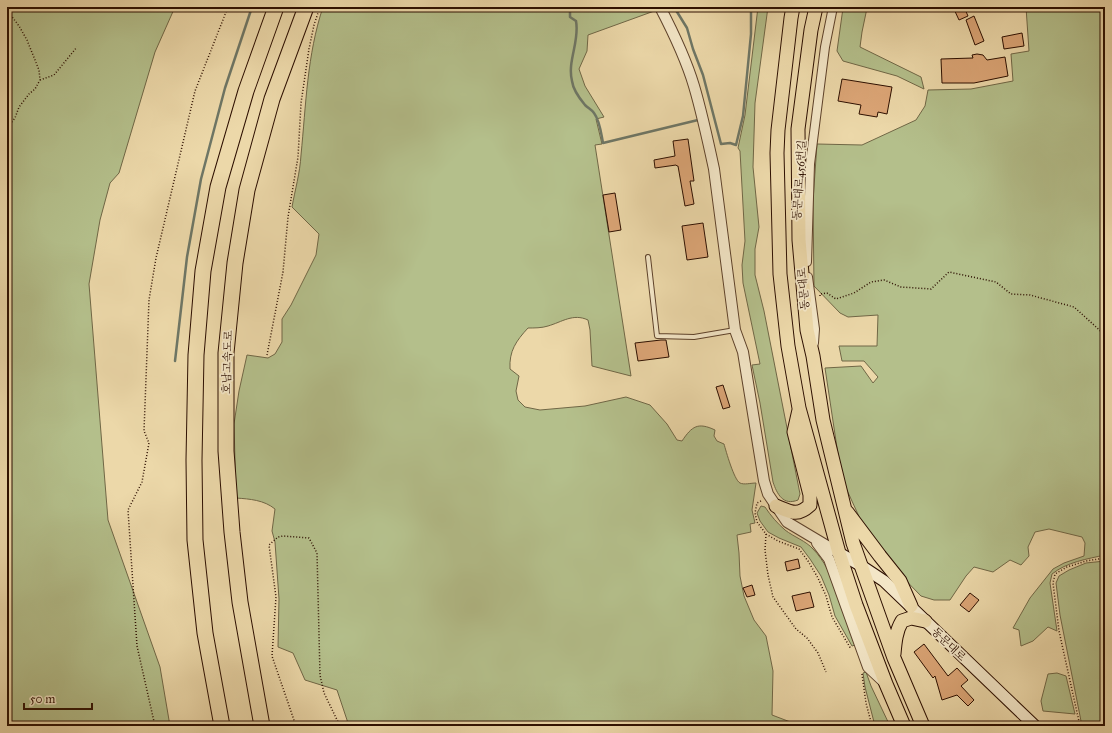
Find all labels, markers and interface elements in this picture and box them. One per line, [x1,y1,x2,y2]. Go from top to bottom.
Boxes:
street label: 동문대로456번길 [790,139,809,221]
street label: 동문대로 [795,267,812,311]
street label: 호남고속도로 [220,330,235,394]
street label: 동문대로 [929,625,969,664]
scale bar [24,685,92,711]
text: 50 m [30,692,55,706]

